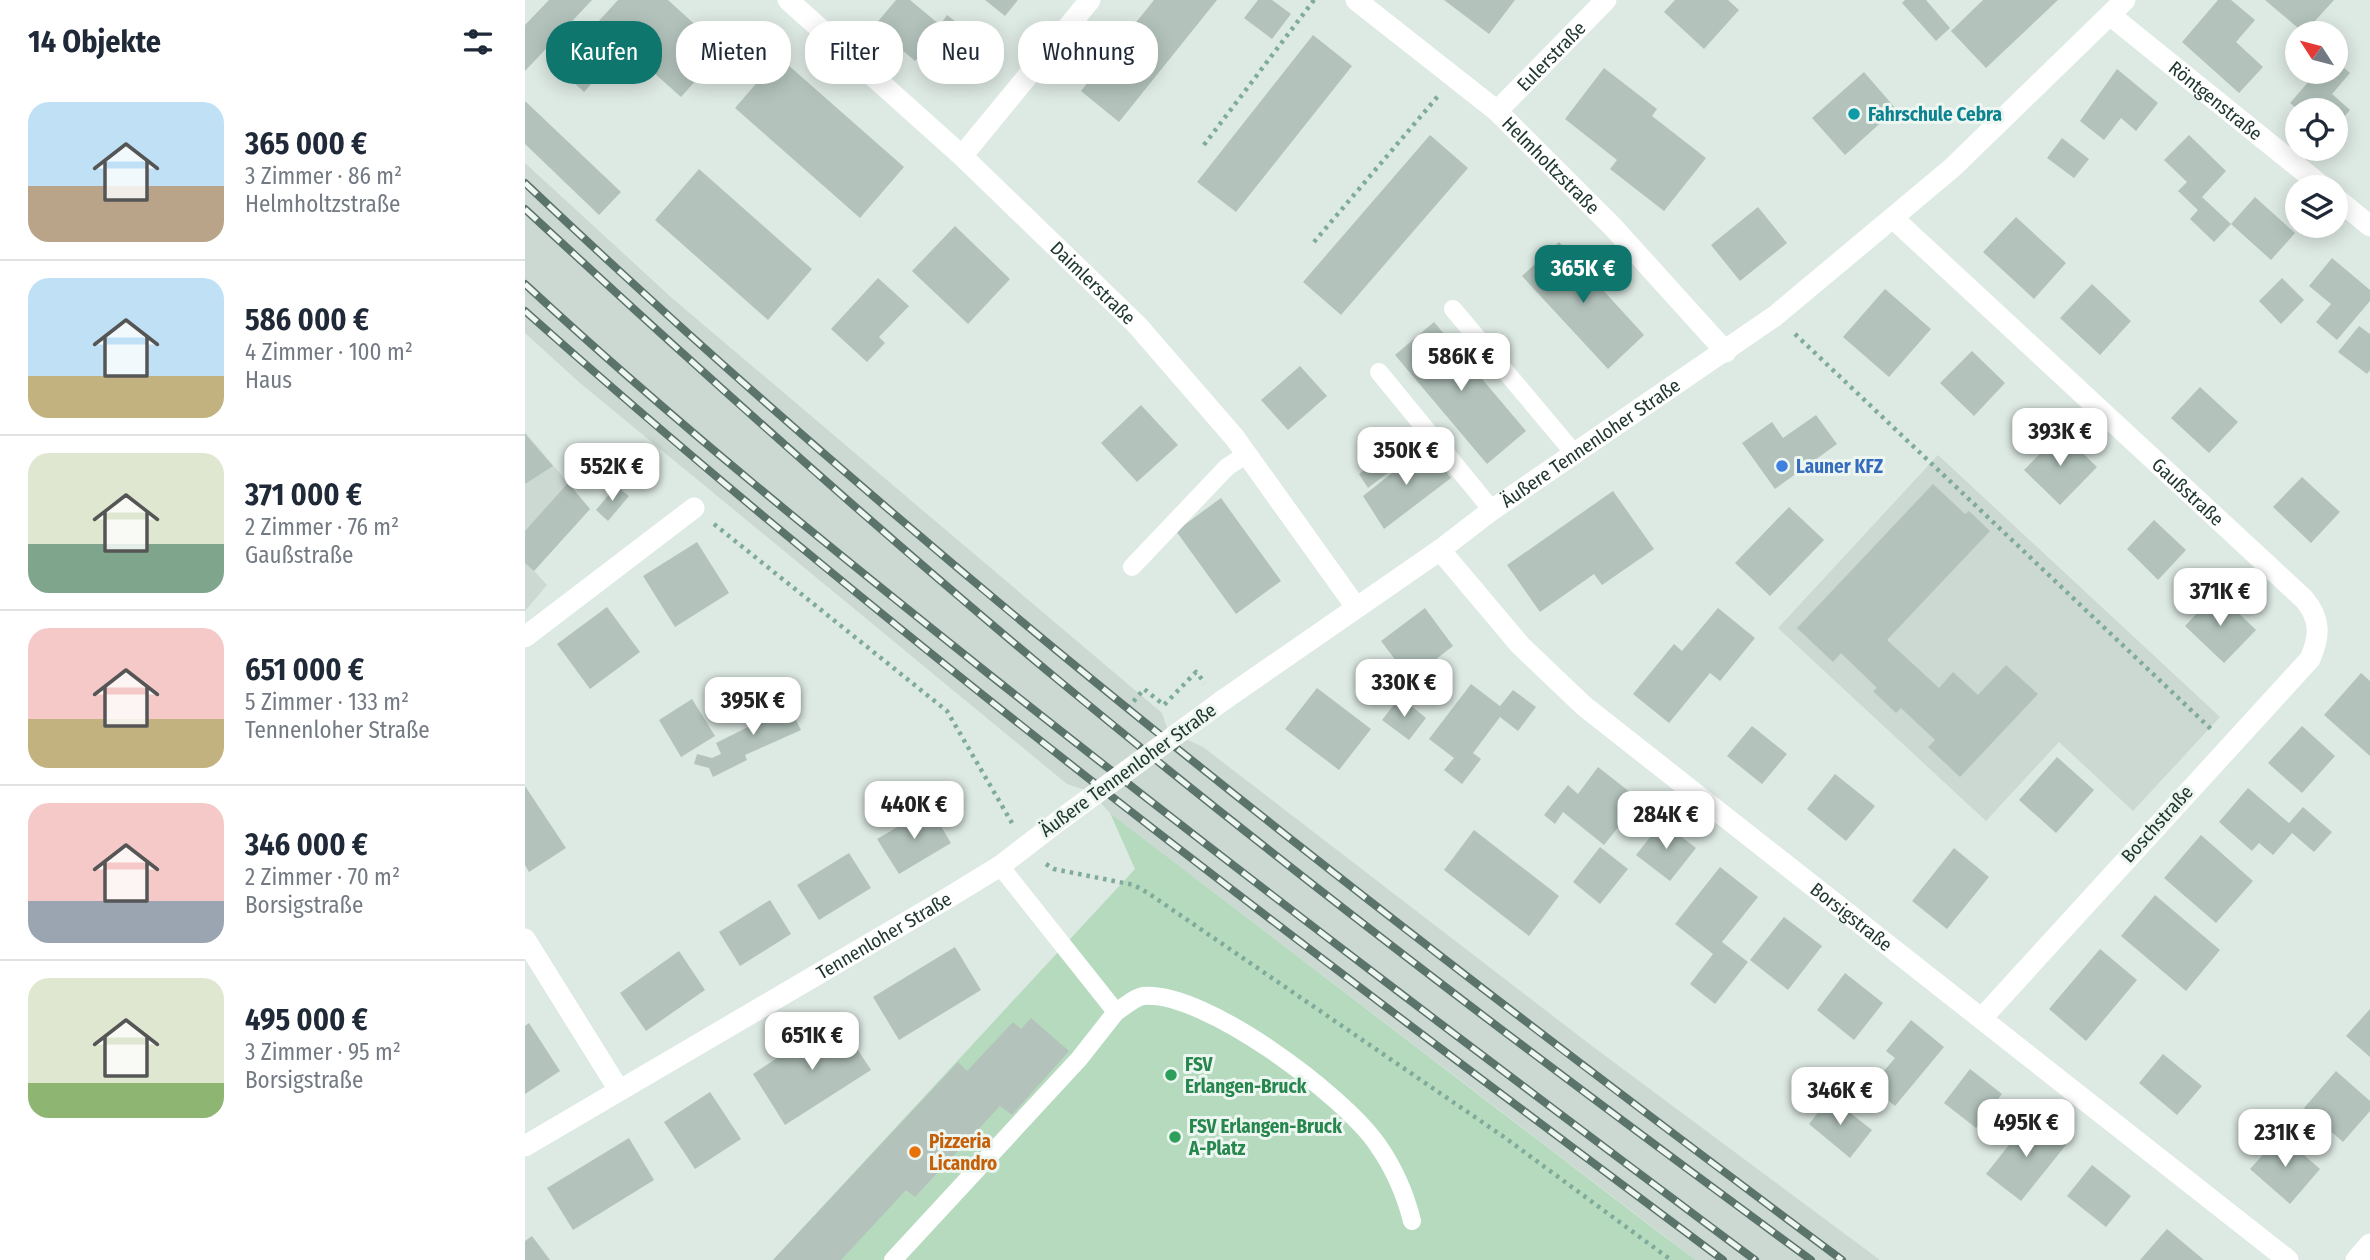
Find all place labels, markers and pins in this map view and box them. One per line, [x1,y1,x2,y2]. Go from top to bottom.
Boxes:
place label: Fahrschule Cebra [1868,103,2002,126]
marker: Fahrschule Cebra [1846,106,1862,122]
pin: 365K € [1526,246,1640,305]
pin: 586K € [1404,334,1518,393]
pin: 393K € [2003,408,2117,468]
pin: 350K € [1349,428,1463,487]
pin: 552K € [555,444,669,503]
place label: Launer KFZ [1796,455,1883,478]
marker: Launer KFZ [1774,458,1790,474]
pin: 371K € [2163,568,2277,628]
pin: 330K € [1347,660,1461,719]
pin: 395K € [696,678,810,737]
pin: 440K € [857,782,971,841]
pin: 284K € [1609,792,1723,851]
pin: 651K € [755,1012,869,1072]
place label: FSV Erlangen-Bruck [1185,1053,1307,1098]
marker: FSV Erlangen-Bruck [1163,1067,1179,1083]
pin: 346K € [1783,1068,1897,1127]
pin: 495K € [1969,1100,2083,1159]
pin: 231K € [2228,1110,2342,1169]
place label: FSV Erlangen-Bruck A-Platz [1188,1115,1342,1160]
marker: FSV Erlangen-Bruck A-Platz [1167,1129,1183,1145]
place label: Pizzeria Licandro [929,1130,997,1175]
marker: Pizzeria Licandro [907,1144,923,1160]

